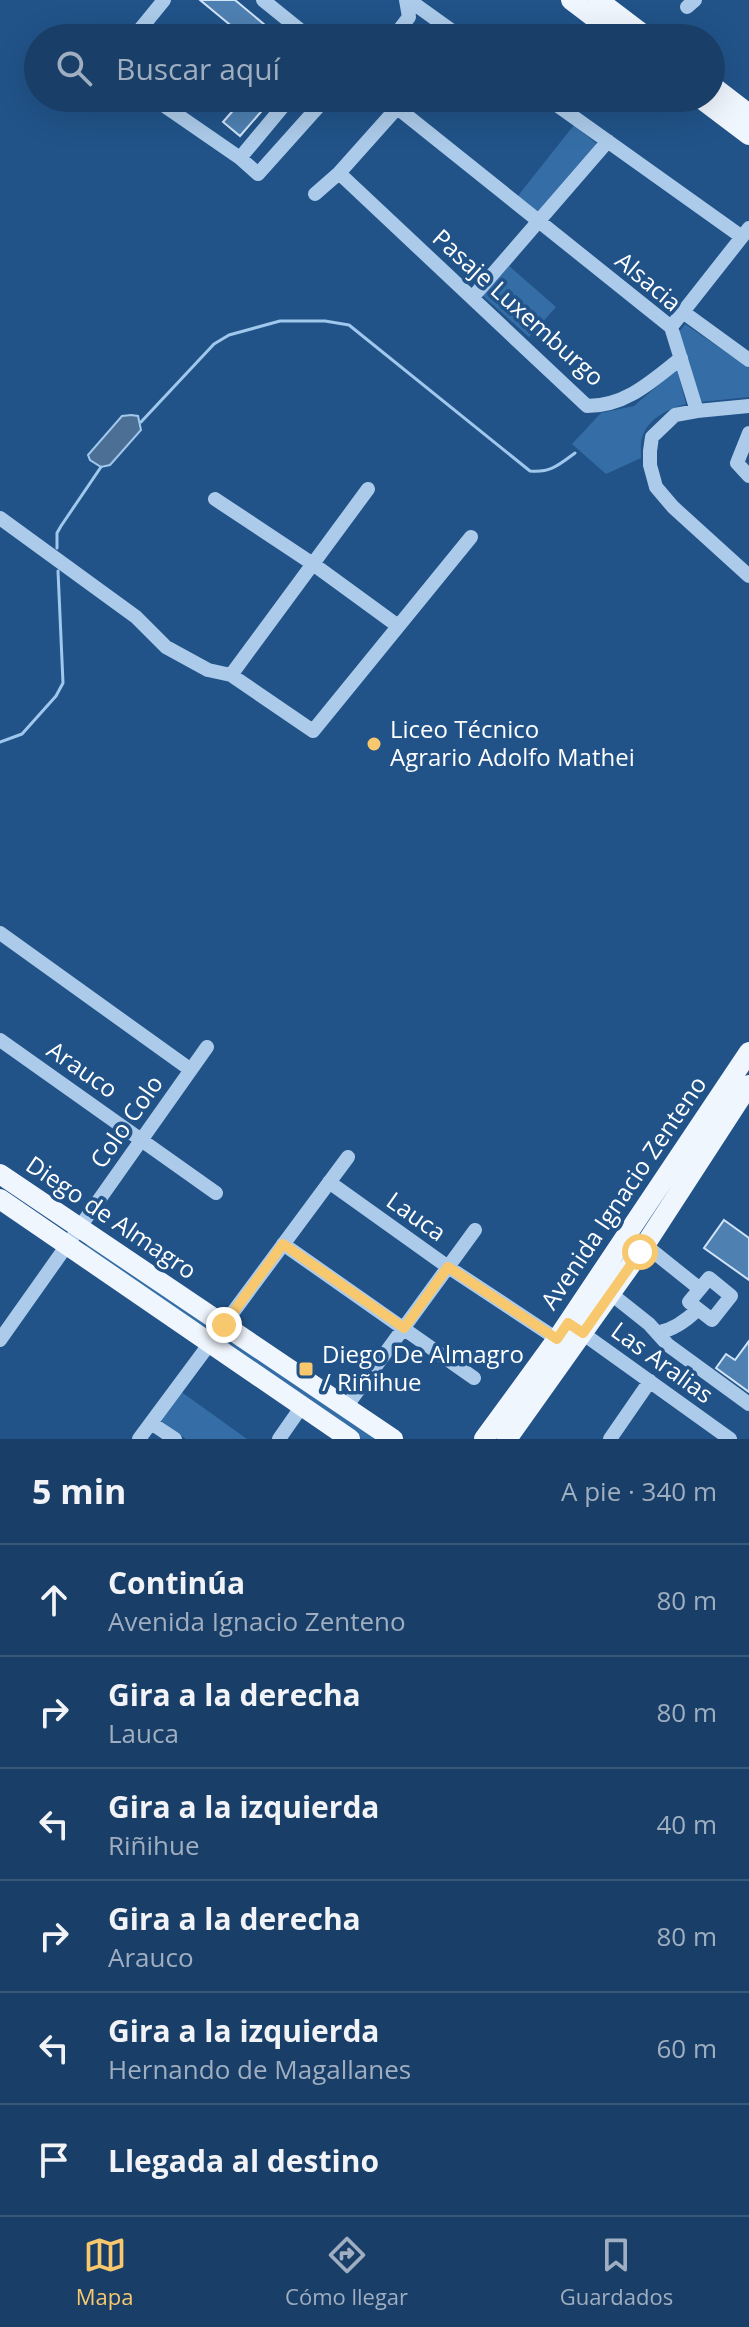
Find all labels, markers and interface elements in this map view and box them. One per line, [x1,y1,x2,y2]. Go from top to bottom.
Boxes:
search box [24,24,725,112]
icon: search [52,46,96,90]
text: Buscar aquí [116,48,280,89]
street label: Pasaje Luxemburgo [426,221,612,393]
street label: Alsacia [609,243,689,318]
place label: Liceo Técnico Agrario Adolfo Mathei [390,712,635,773]
marker: Liceo Técnico Agrario Adolfo Mathei [365,735,383,753]
street label: Arauco [41,1033,125,1105]
street label: Colo Colo [82,1068,170,1174]
street label: Avenida Ignacio Zenteno [532,1069,713,1315]
street label: Diego de Almagro [20,1147,204,1286]
street label: Lauca [381,1183,453,1248]
route start [622,1234,658,1270]
route end [206,1307,242,1343]
street label: Las Aralias [605,1314,721,1410]
place label: Diego De Almagro / Riñihue [322,1337,524,1398]
marker: Diego De Almagro / Riñihue [297,1360,315,1378]
text: 5 min [32,1468,126,1514]
text: A pie · 340 m [561,1473,717,1509]
text: Continúa [108,1562,245,1603]
icon: ahead [32,1578,76,1622]
text: 80 m [656,1582,717,1618]
text: Avenida Ignacio Zenteno [108,1603,406,1639]
text: Gira a la derecha [108,1674,361,1715]
icon: right [32,1690,76,1734]
text: 80 m [656,1694,717,1730]
text: Lauca [108,1715,179,1751]
text: Gira a la izquierda [108,1786,380,1827]
icon: left [32,1802,76,1846]
text: 40 m [656,1806,717,1842]
text: Riñihue [108,1827,200,1863]
text: Gira a la derecha [108,1898,361,1939]
icon: right [32,1914,76,1958]
text: 80 m [656,1918,717,1954]
text: Arauco [108,1939,194,1975]
text: Gira a la izquierda [108,2010,380,2051]
icon: left [32,2026,76,2070]
text: 60 m [656,2030,717,2066]
text: Hernando de Magallanes [108,2051,411,2087]
icon: arrive [32,2138,76,2182]
text: Llegada al destino [108,2140,379,2181]
tab: Mapa [76,2233,133,2311]
tab: Cómo llegar [285,2233,408,2311]
tab: Guardados [560,2233,673,2311]

